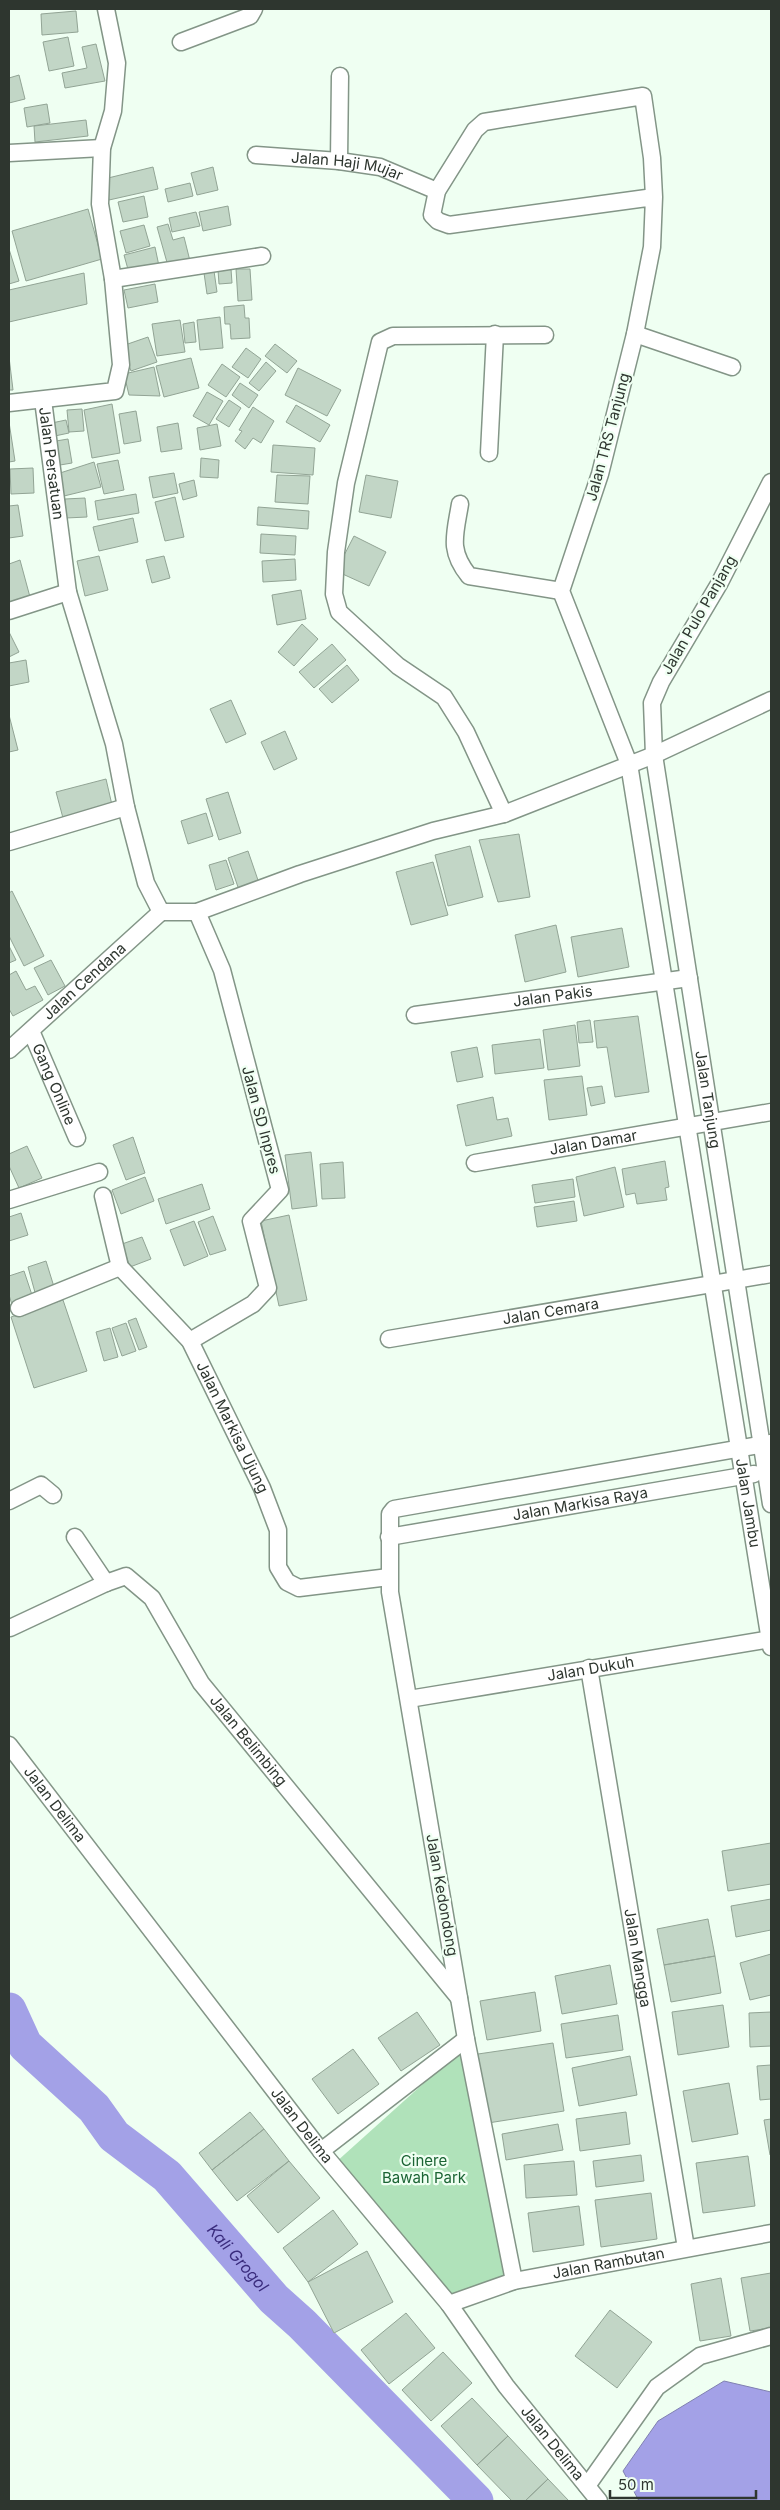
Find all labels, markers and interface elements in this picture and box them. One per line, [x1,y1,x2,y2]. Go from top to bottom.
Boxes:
street label: Jalan Haji Mujar [291,148,406,185]
street label: Jalan TRS Tanjung [581,371,634,503]
street label: Jalan Persatuan [35,406,69,521]
street label: Jalan Pulo Panjang [657,552,740,678]
street label: Jalan Cendana [39,939,130,1024]
street label: Jalan Pakis [512,981,594,1011]
street label: Gang Online [28,1040,80,1128]
street label: Jalan Tanjung [691,1049,725,1150]
street label: Jalan SD Inpres [238,1064,285,1176]
street label: Jalan Damar [548,1125,639,1159]
street label: Jalan Cemara [501,1293,600,1329]
street label: Jalan Markisa Ujung [192,1358,273,1496]
street label: Jalan Jambu [732,1457,765,1549]
street label: Jalan Markisa Raya [511,1482,649,1525]
street label: Jalan Dukuh [546,1652,635,1685]
street label: Jalan Belimbing [206,1691,292,1790]
street label: Jalan Delima [20,1762,90,1846]
street label: Jalan Kedondong [422,1832,463,1957]
street label: Jalan Mangga [620,1907,656,2009]
street label: Jalan Delima [267,2084,337,2167]
park label: Cinere Bawah Park [382,2151,467,2187]
water label: Kali Grogol [203,2220,273,2296]
street label: Jalan Rambutan [551,2243,666,2283]
street label: Jalan Delima [517,2402,589,2484]
scale bar [610,2468,756,2500]
text: 50 m [618,2475,654,2494]

